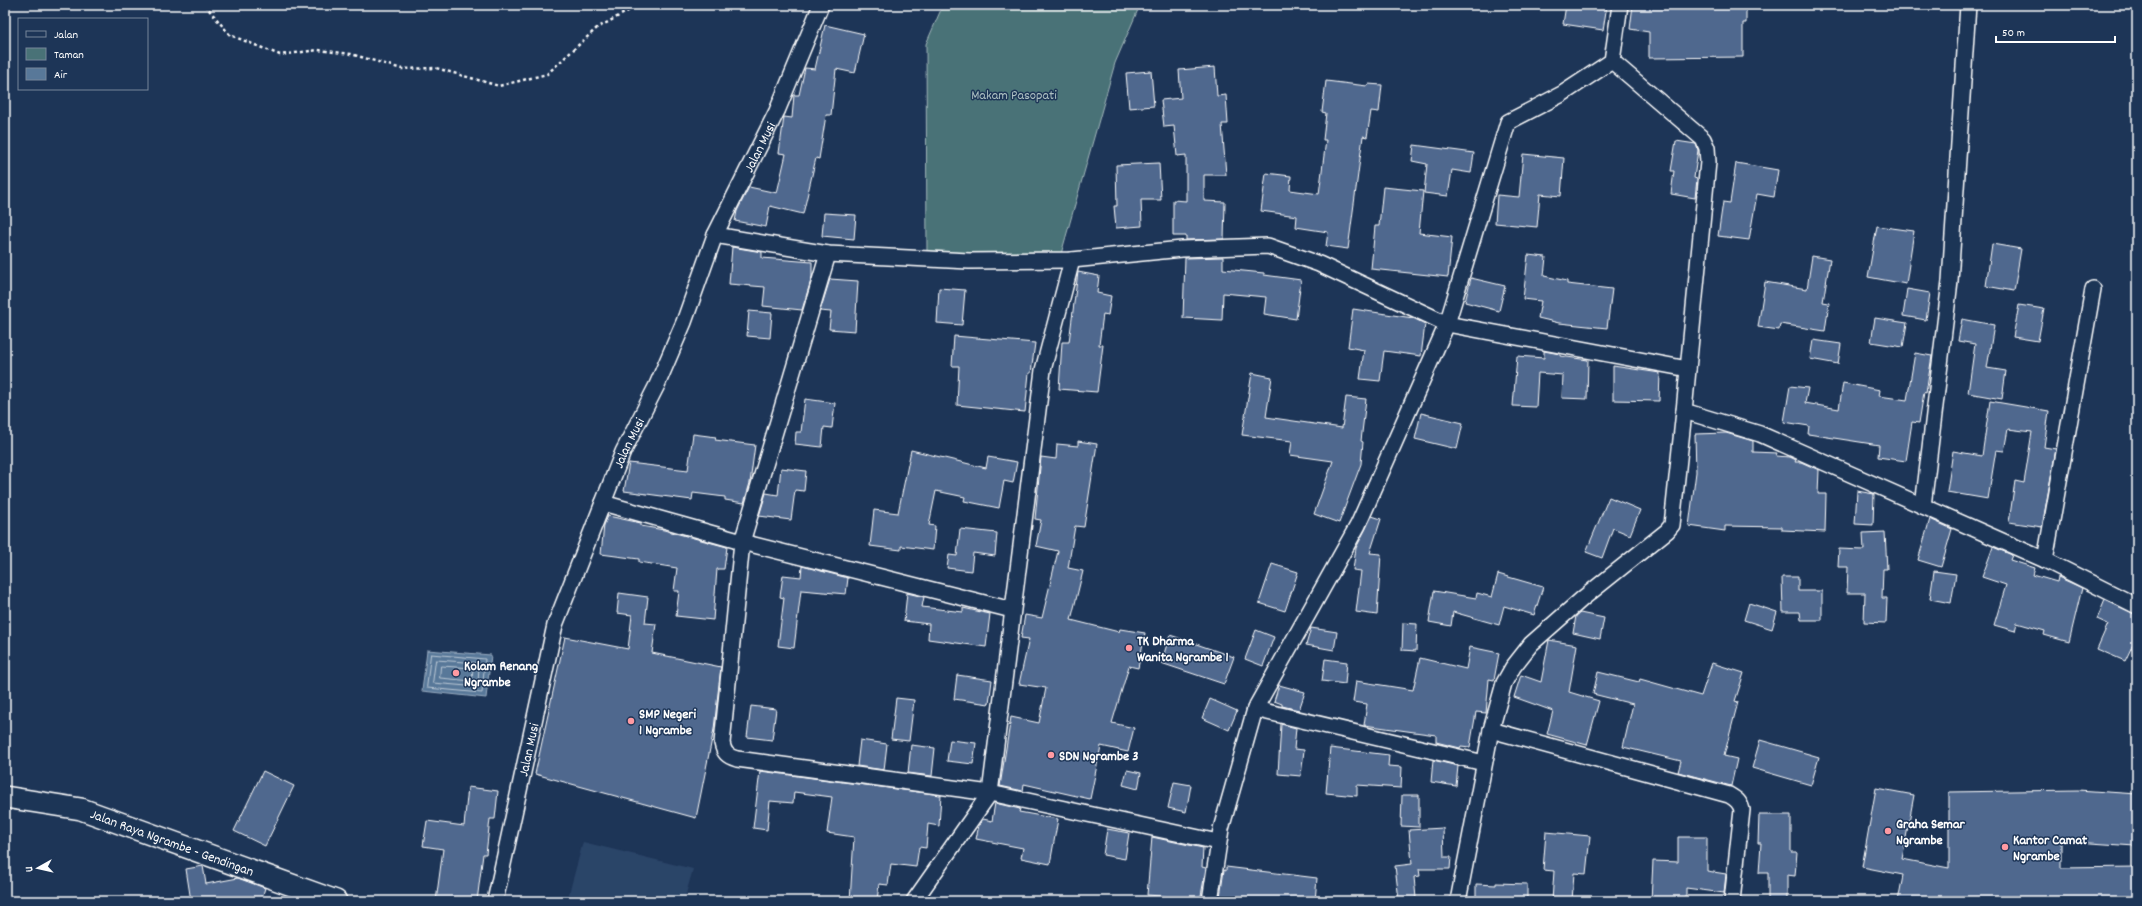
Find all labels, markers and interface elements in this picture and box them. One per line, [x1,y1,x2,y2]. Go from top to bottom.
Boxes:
legend [18,18,148,90]
scale bar [1996,18,2115,44]
text: 50 m [2002,25,2025,42]
text: Jalan [54,27,78,44]
text: Taman [54,47,84,64]
text: Air [54,67,68,84]
park label: Makam Pasopati [971,86,1057,106]
street label: Jalan Musi [740,119,782,176]
street label: Jalan Musi [610,414,651,472]
place label: TK Dharma Wanita Ngrambe 1 [1137,632,1229,668]
marker: TK Dharma Wanita Ngrambe 1 [1124,643,1134,653]
place label: Kolam Renang Ngrambe [464,657,538,693]
marker: Kolam Renang Ngrambe [451,668,461,678]
place label: SMP Negeri 1 Ngrambe [639,705,697,741]
marker: SMP Negeri 1 Ngrambe [626,716,636,726]
street label: Jalan Musi [514,721,545,778]
place label: SDN Ngrambe 3 [1059,747,1139,767]
marker: SDN Ngrambe 3 [1046,750,1056,760]
street label: Jalan Raya Ngrambe - Gendingan [87,805,256,883]
place label: Graha Semar Ngrambe [1896,815,1966,851]
marker: Graha Semar Ngrambe [1883,826,1893,836]
place label: Kantor Camat Ngrambe [2013,831,2088,867]
marker: Kantor Camat Ngrambe [2000,842,2010,852]
north arrow [18,848,58,888]
text: U [22,865,38,873]

